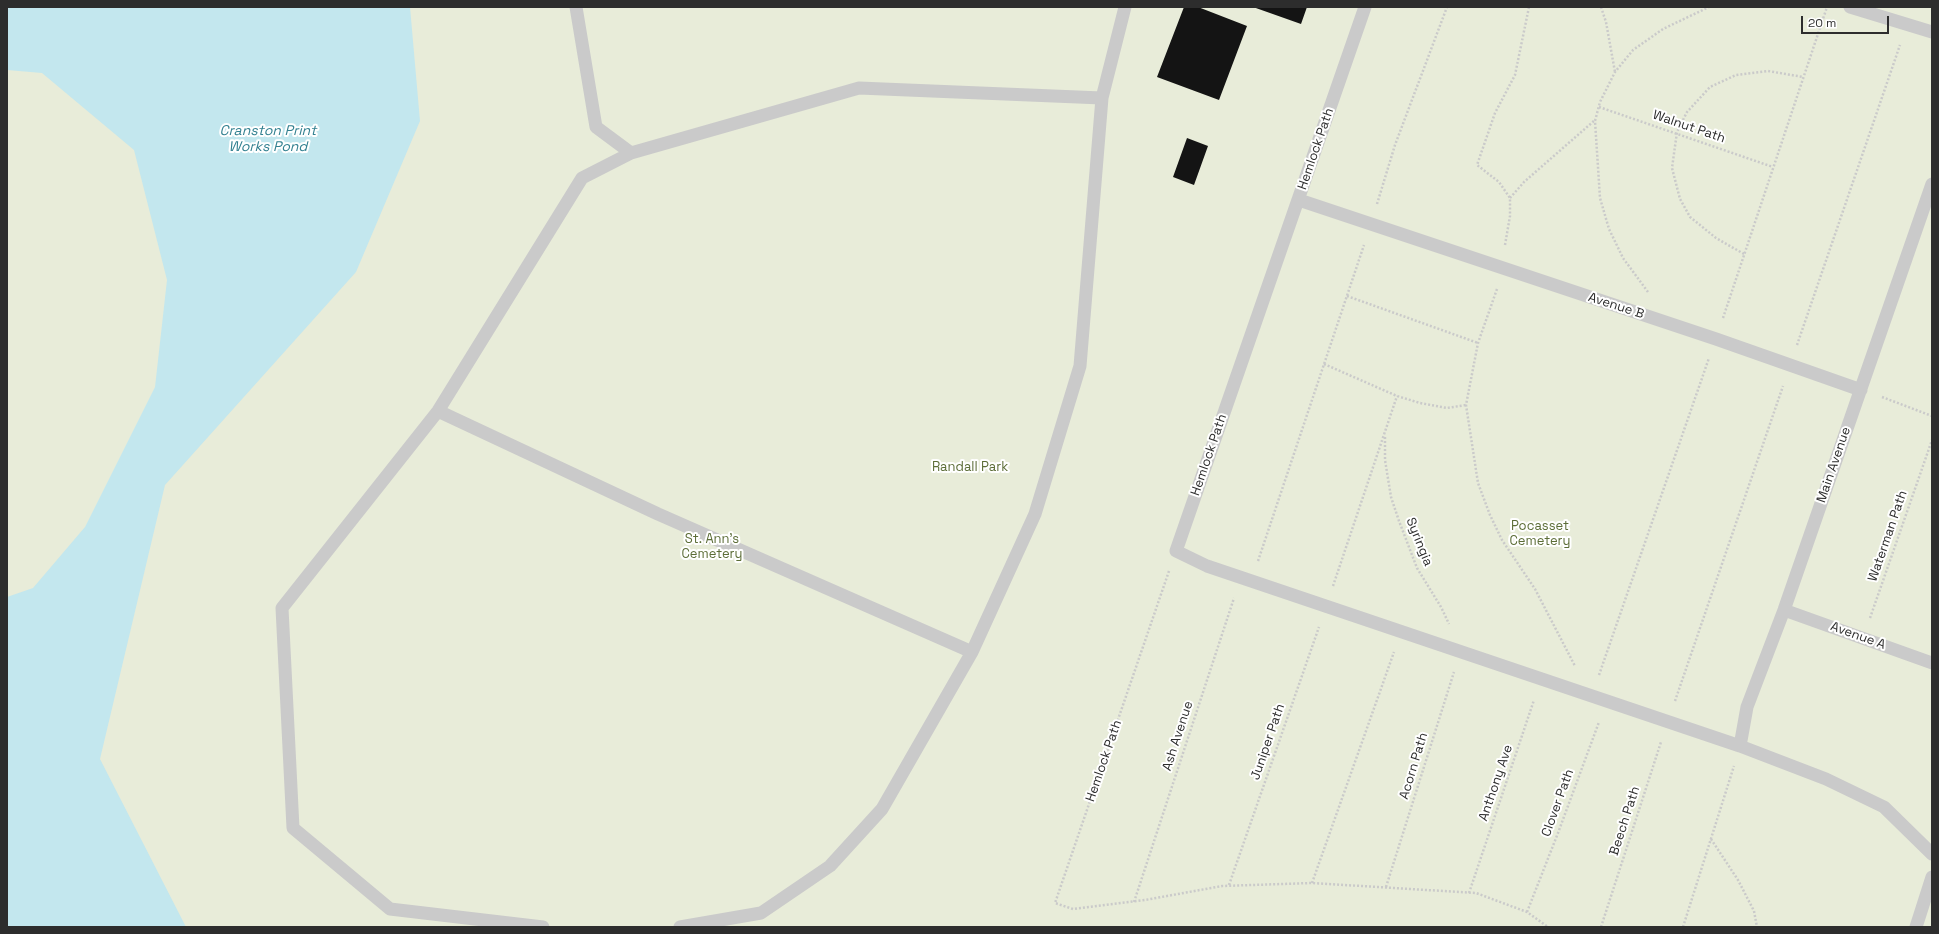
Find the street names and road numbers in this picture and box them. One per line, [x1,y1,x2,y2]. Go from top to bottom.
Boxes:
street label: Hemlock Path [1295,106,1337,192]
street label: Walnut Path [1651,107,1727,147]
street label: Avenue B [1586,290,1646,322]
street label: Hemlock Path [1188,412,1230,498]
street label: Main Avenue [1814,425,1854,505]
street label: Waterman Path [1865,488,1911,584]
street label: Syringia [1402,515,1436,569]
street label: Avenue A [1828,619,1888,653]
street label: Ash Avenue [1159,699,1197,773]
street label: Juniper Path [1248,702,1288,782]
street label: Hemlock Path [1083,718,1125,804]
street label: Acorn Path [1396,731,1432,801]
street label: Anthony Ave [1476,743,1516,823]
street label: Clover Path [1539,767,1577,839]
street label: Beech Path [1606,784,1644,858]

